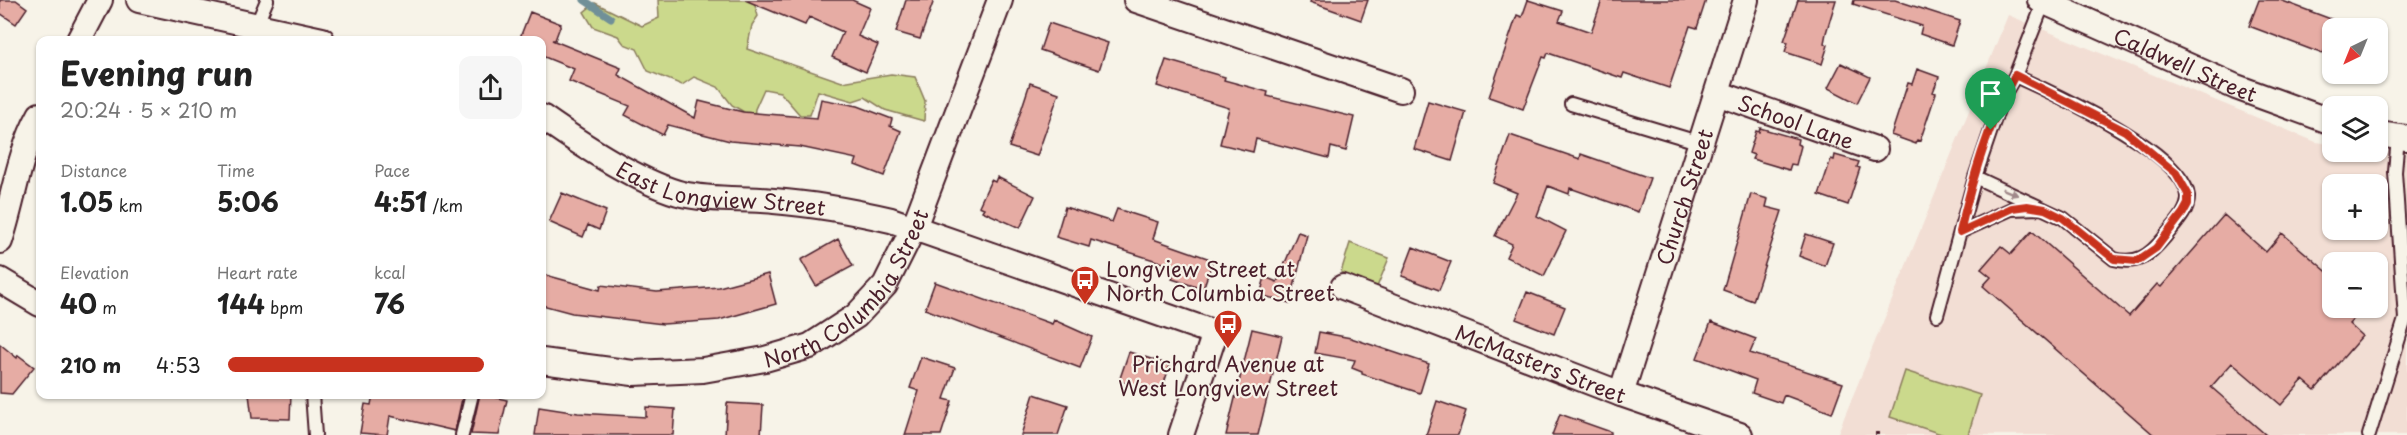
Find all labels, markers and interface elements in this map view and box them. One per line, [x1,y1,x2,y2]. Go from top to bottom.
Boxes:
north arrow [2322,18,2388,84]
map controls [2322,18,2388,318]
street label: Caldwell Street [2109,19,2262,109]
text: Evening run [60,47,253,97]
button: share [459,56,522,119]
pin [1965,68,2016,130]
icon: arrive [1974,77,2007,110]
street label: School Lane [1734,86,1859,156]
text: 20:24 · 5 × 210 m [60,95,237,125]
button: layers [2322,96,2388,162]
street label: Church Street [1647,124,1720,269]
street label: East Longview Street [611,152,828,223]
text: Distance [60,158,127,182]
text: Time [217,158,255,182]
text: Pace [374,158,410,182]
button: + [2322,174,2388,240]
text: 1.05 [60,182,114,221]
text: 5:06 [217,182,279,221]
text: 4:51 [374,182,427,221]
one-way arrow [2002,187,2020,197]
text: km [114,193,143,217]
text: /km [427,193,463,217]
street label: North Columbia Street [759,204,935,375]
place label: Longview Street at North Columbia Street [1106,252,1334,308]
button: − [2322,252,2388,318]
text: Elevation [60,260,129,284]
text: Heart rate [217,260,298,284]
text: kcal [374,260,406,284]
bus stop icon: Longview Street at North Columbia Street [1069,264,1101,306]
text: 40 [60,284,97,323]
text: 144 [217,284,265,323]
text: 76 [374,284,405,323]
text: m [97,295,117,319]
text: bpm [265,295,303,319]
bus stop icon: Prichard Avenue at West Longview Street [1212,308,1244,350]
street label: McMasters Street [1451,316,1630,411]
place label: Prichard Avenue at West Longview Street [1118,347,1338,403]
text: 210 m [60,350,121,380]
text: 4:53 [156,350,201,380]

